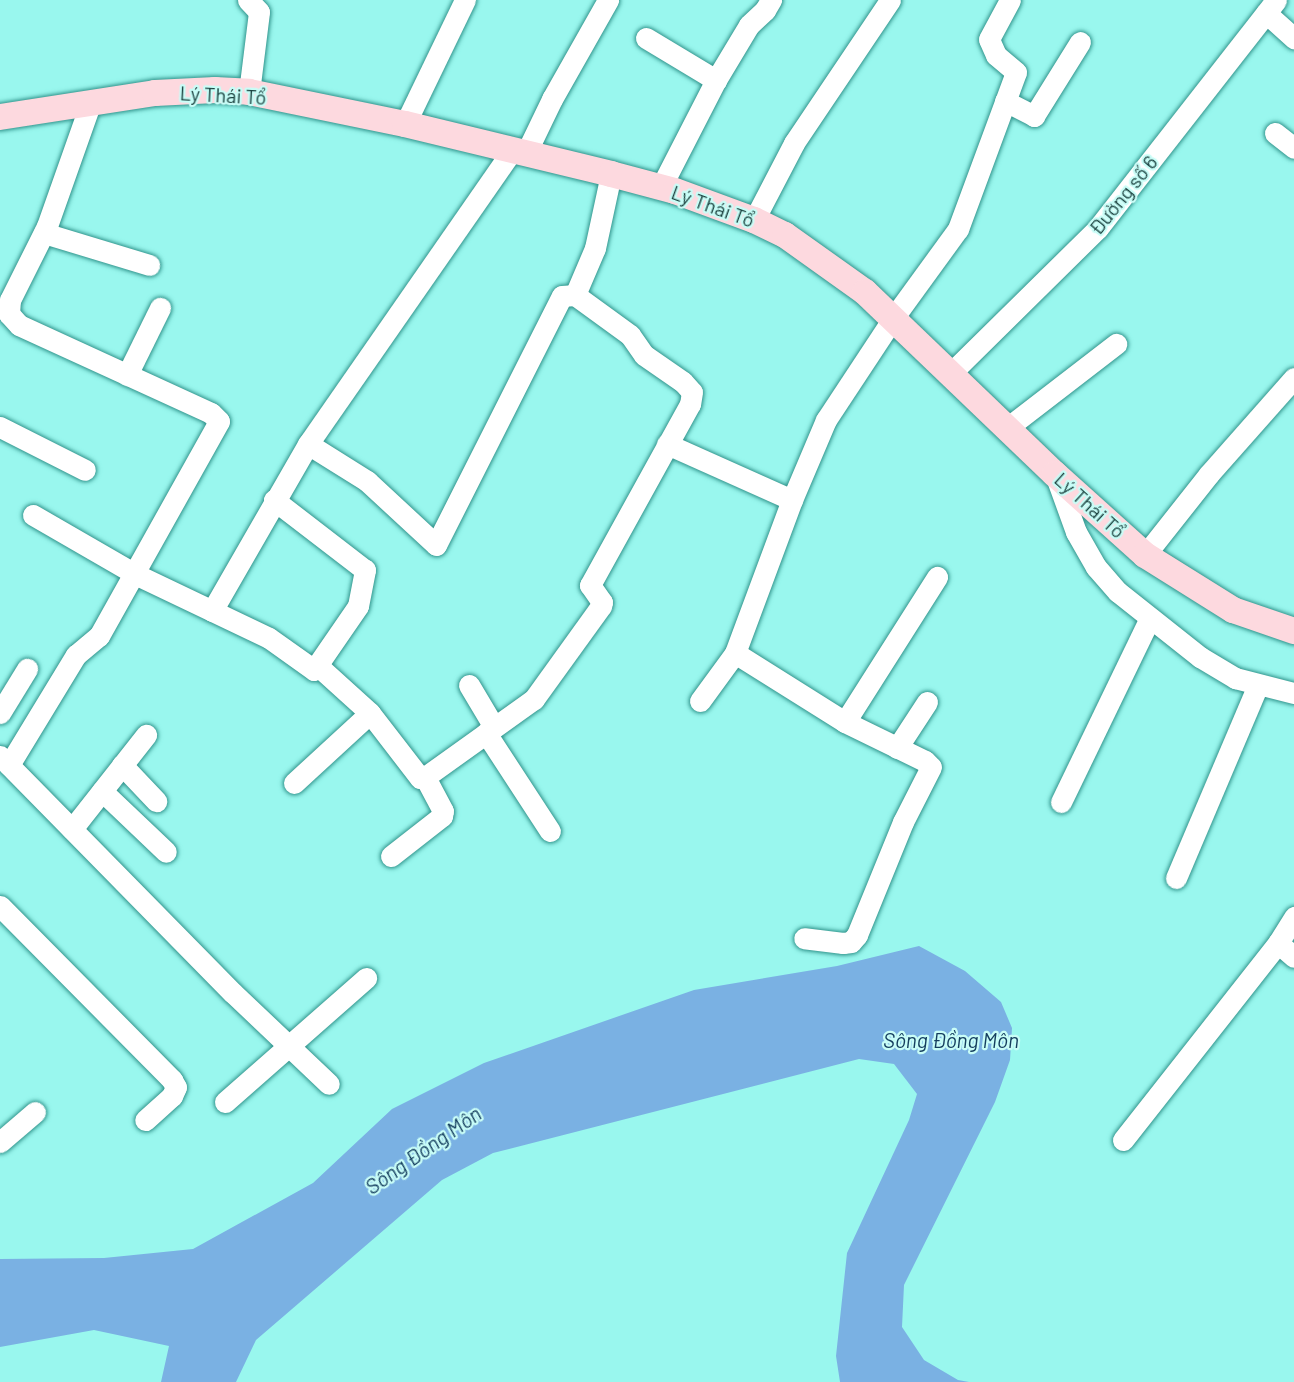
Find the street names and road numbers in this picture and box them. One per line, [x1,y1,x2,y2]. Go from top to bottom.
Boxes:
street label: Lý Thái Tổ [179,81,267,109]
street label: Đường số 6 [1084,151,1162,239]
street label: Lý Thái Tổ [668,180,758,232]
street label: Lý Thái Tổ [1050,467,1130,543]

